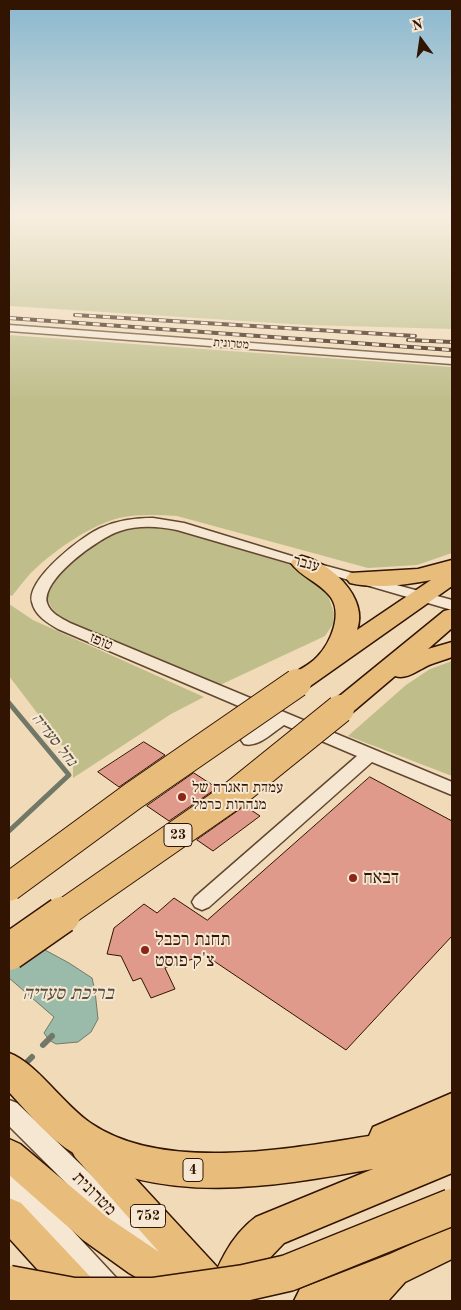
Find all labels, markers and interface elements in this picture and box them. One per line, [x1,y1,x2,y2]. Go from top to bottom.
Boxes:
north arrow [396,15,446,65]
text: N [410,17,424,34]
street label: מטרונית [213,336,249,352]
street label: ענבר [291,552,321,576]
street label: טופז [87,629,115,655]
water label: נחל סעדיה [27,710,81,770]
place label: עמדת האגרה של מנהרות כרמל [192,779,283,814]
marker: עמדת האגרה של מנהרות כרמל [176,791,188,803]
road number: 23 [164,824,192,846]
place label: דבאח [363,867,399,889]
marker: דבאח [347,872,359,884]
place label: תחנת רכבל צ'ק פוסט [155,929,231,972]
marker: תחנת רכבל צ'ק פוסט [139,944,151,956]
water label: בריכת סעדיה [22,983,114,1005]
road number: 4 [183,1158,203,1182]
street label: מטרונית [67,1167,121,1221]
road number: 752 [130,1204,166,1228]

